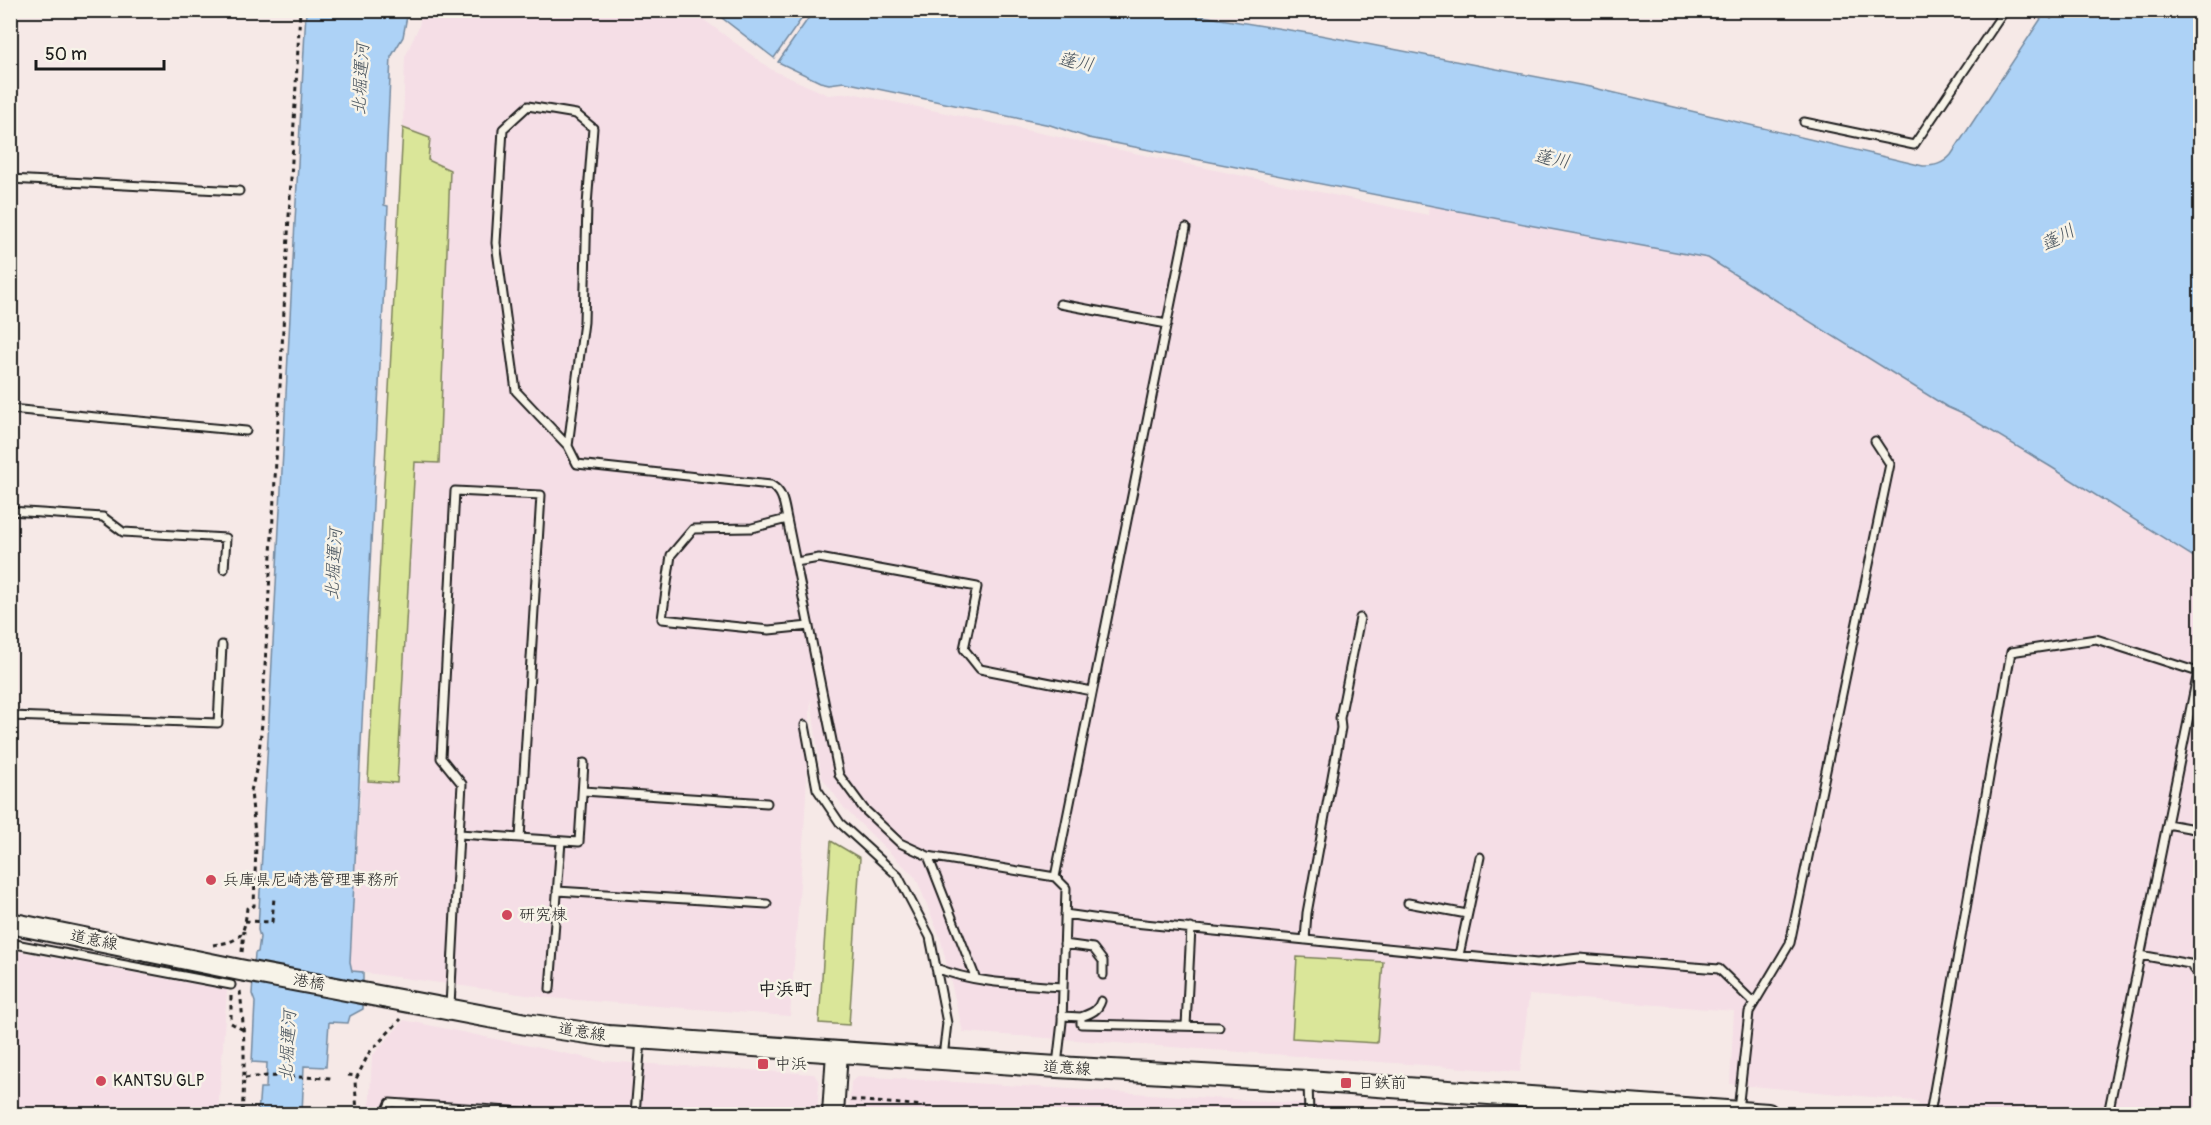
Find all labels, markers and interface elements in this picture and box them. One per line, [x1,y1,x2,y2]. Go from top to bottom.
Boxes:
scale bar [36,33,164,71]
water label: 北堀運河 [348,39,375,116]
text: 50 m [45,43,87,66]
water label: 蓬川 [1056,47,1096,77]
water label: 蓬川 [1532,144,1572,174]
water label: 蓬川 [2037,219,2079,257]
water label: 北堀運河 [321,524,348,601]
place label: 兵庫県尼崎港管理事務所 [223,870,399,890]
marker: 兵庫県尼崎港管理事務所 [204,873,218,887]
place label: 研究棟 [519,905,567,925]
marker: 研究棟 [500,908,514,922]
street label: 道意線 [69,926,119,954]
street label: 港橋 [291,969,327,995]
district label: 中浜町 [758,978,812,1001]
water label: 北堀運河 [275,1006,302,1083]
street label: 道意線 [557,1019,607,1045]
place label: 中浜 [775,1054,807,1074]
marker: 中浜 [756,1057,770,1071]
street label: 道意線 [1043,1057,1091,1079]
place label: KANTSU GLP [113,1071,205,1091]
place label: 日鉄前 [1358,1073,1406,1093]
marker: KANTSU GLP [94,1074,108,1088]
marker: 日鉄前 [1339,1076,1353,1090]

